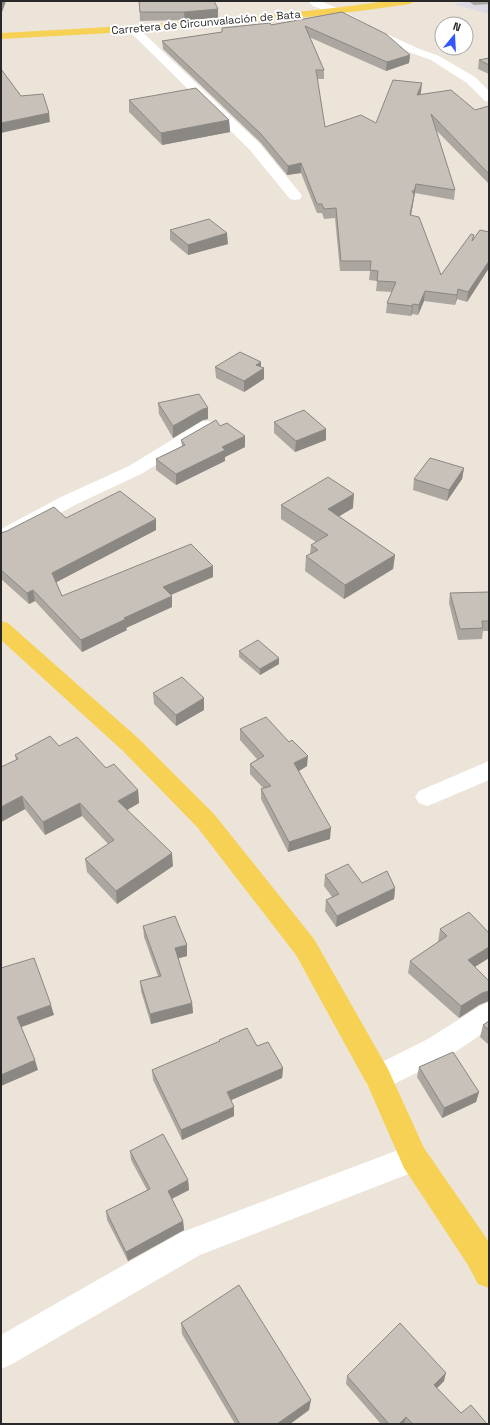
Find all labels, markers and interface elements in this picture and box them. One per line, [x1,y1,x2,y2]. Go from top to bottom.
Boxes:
street label: Carretera de Circunvalación de Bata [111,7,302,37]
north arrow [434,16,474,56]
text: N [451,19,463,34]

